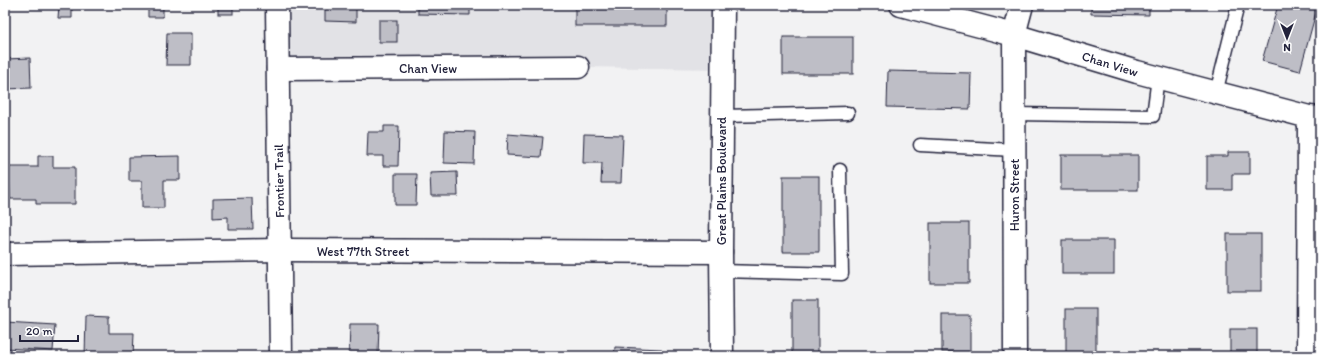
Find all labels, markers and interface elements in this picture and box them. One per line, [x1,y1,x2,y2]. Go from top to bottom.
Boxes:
north arrow [1267,18,1307,58]
text: N [1283,41,1291,54]
street label: Chan View [1080,48,1140,80]
street label: Chan View [399,61,457,76]
street label: Great Plains Boulevard [714,117,729,245]
street label: Frontier Trail [271,144,287,218]
street label: Huron Street [1007,159,1022,231]
street label: West 77th Street [317,244,409,259]
scale bar [20,317,78,343]
text: 20 m [26,324,53,338]

